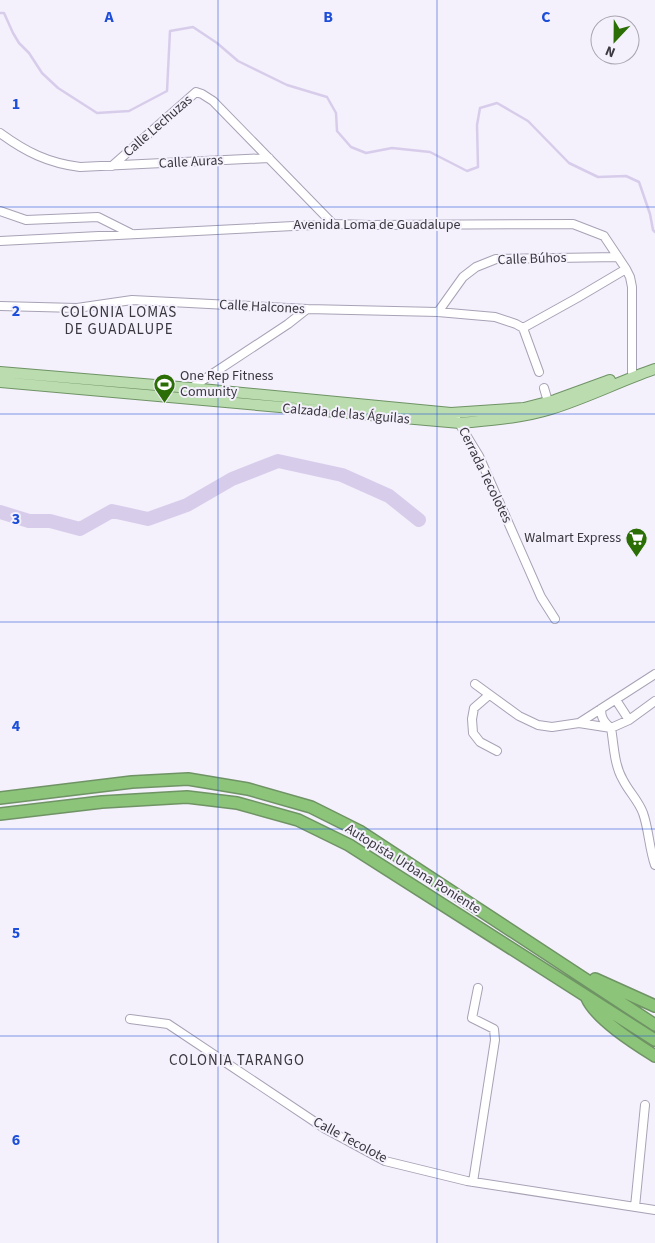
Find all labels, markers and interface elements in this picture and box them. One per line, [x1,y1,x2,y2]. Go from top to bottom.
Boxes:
text: A [103,6,114,28]
text: B [323,6,333,28]
text: C [541,6,551,28]
north arrow [590,15,640,65]
text: N [602,40,619,62]
street label: Calle Lechuzas [119,90,197,162]
text: 1 [12,93,20,115]
street label: Calle Auras [158,150,224,174]
street label: Avenida Loma de Guadalupe [294,215,460,235]
street label: Calle Búhos [497,248,567,270]
street label: Calle Halcones [219,295,306,319]
text: 2 [12,300,20,322]
district label: COLONIA LOMAS DE GUADALUPE [61,302,177,340]
place label: One Rep Fitness Comunity [180,366,274,402]
sports icon: One Rep Fitness Comunity [152,372,176,403]
street label: Calzada de las Águilas [281,398,411,430]
street label: Cerrada Tecolotes [453,424,517,526]
text: 3 [12,508,20,530]
supermarket icon: Walmart Express [625,526,649,557]
place label: Walmart Express [524,528,621,548]
text: 4 [12,715,21,737]
street label: Autopista Urbana Poniente [341,819,485,919]
text: 5 [12,922,20,944]
district label: COLONIA TARANGO [169,1050,305,1071]
street label: Calle Tecolote [309,1112,391,1168]
text: 6 [12,1129,20,1151]

